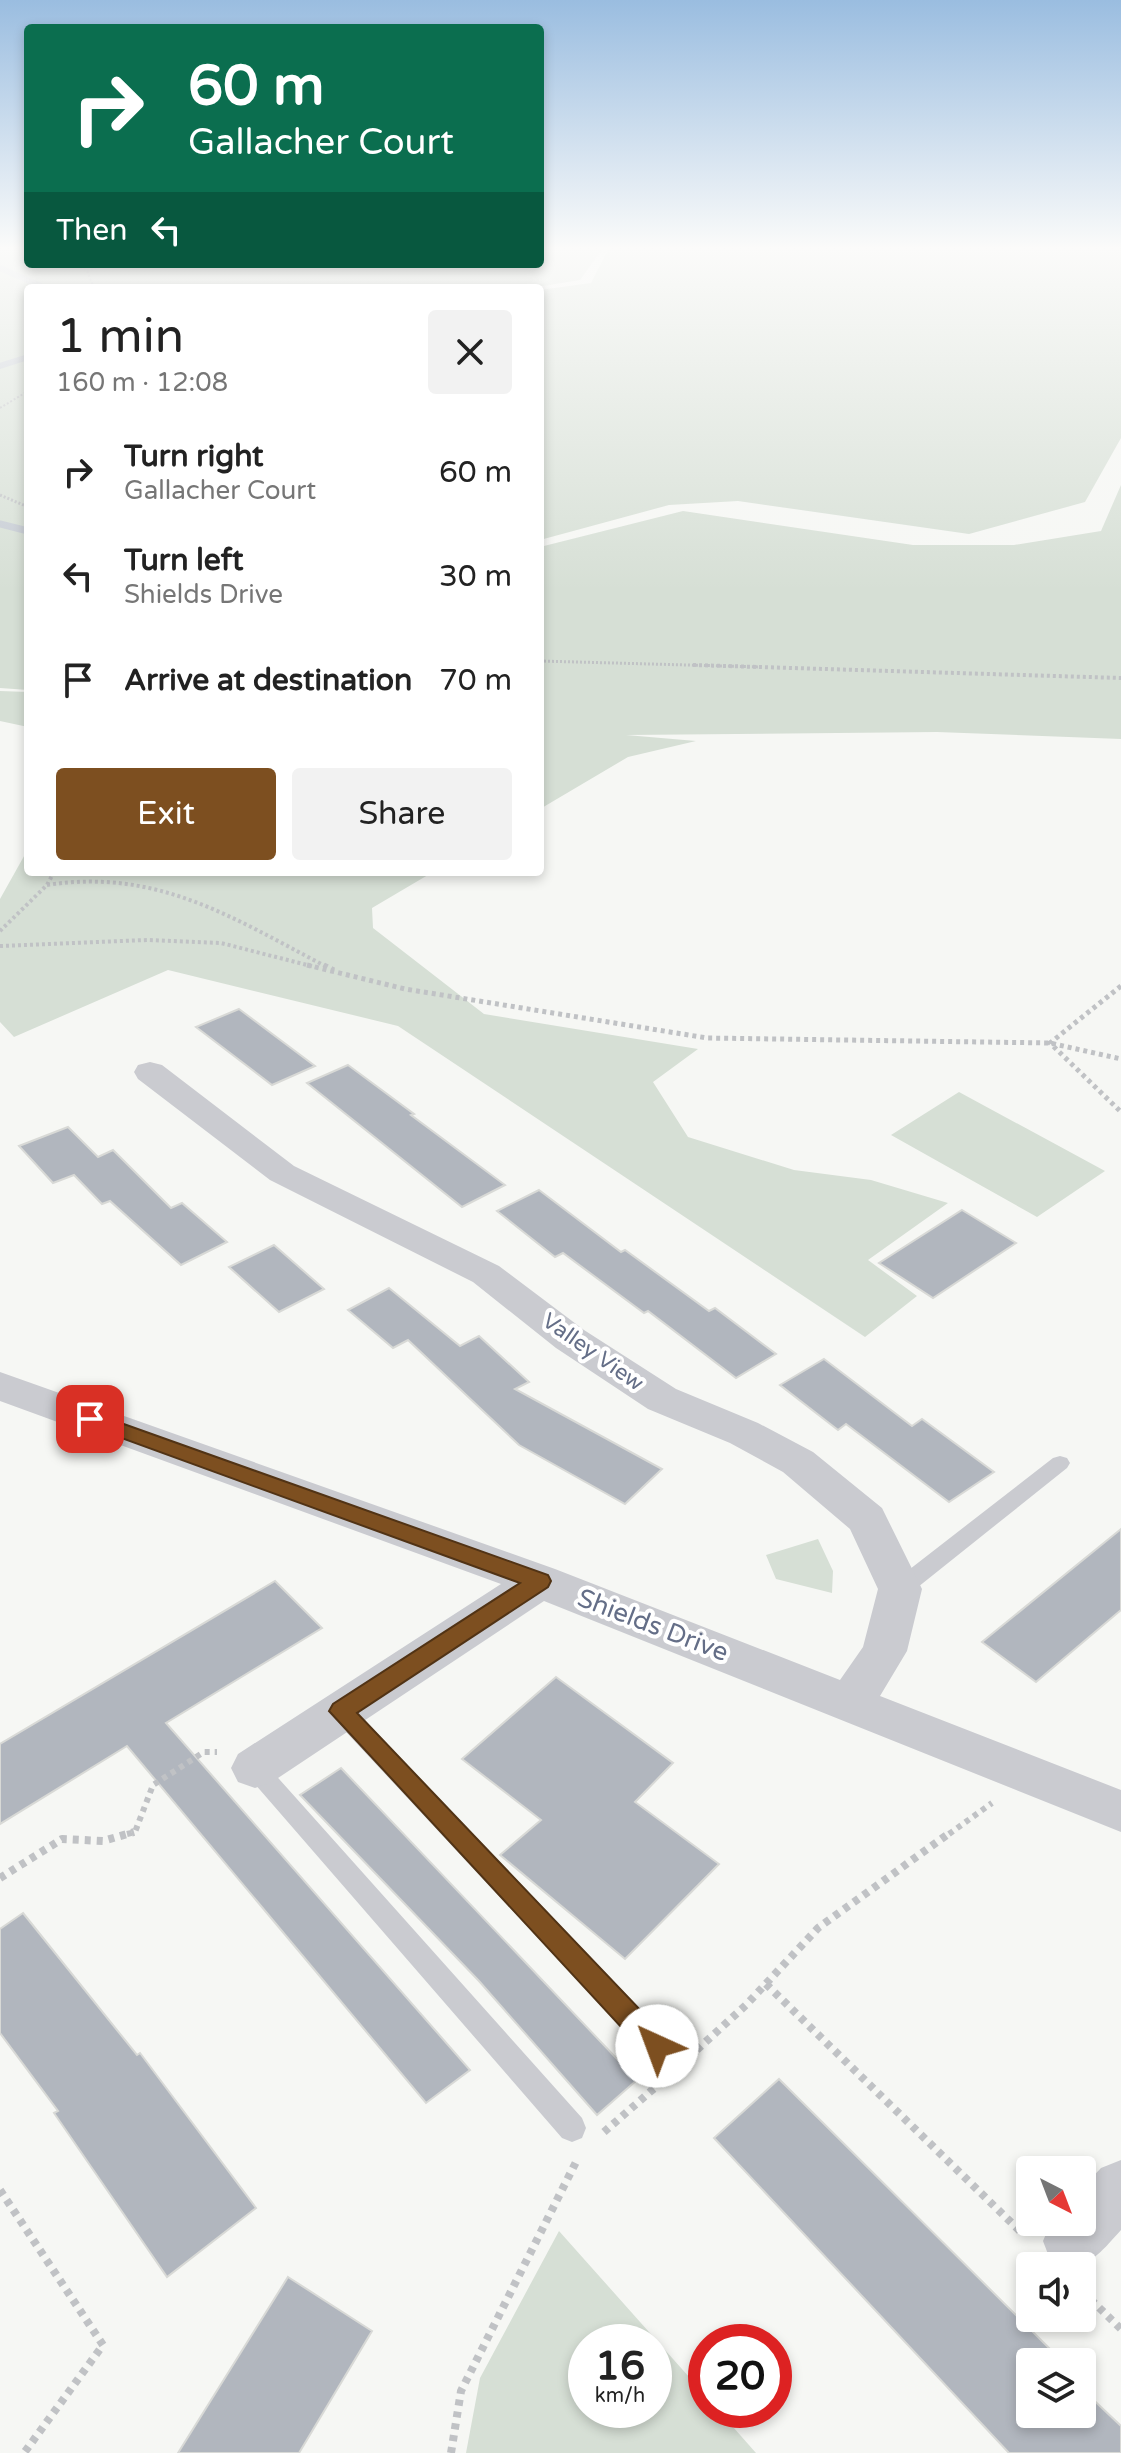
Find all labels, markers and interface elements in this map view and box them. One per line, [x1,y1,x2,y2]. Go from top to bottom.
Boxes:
text: 60 m [188,53,324,120]
icon: right [56,56,160,160]
text: Gallacher Court [188,121,454,164]
icon: left [144,208,188,252]
text: Then [56,212,128,249]
text: 1 min [56,308,184,366]
button: close [428,310,512,394]
text: 160 m · 12:08 [56,367,228,398]
text: Turn right [124,438,264,475]
icon: right [56,450,100,494]
text: 60 m [439,454,512,491]
text: Gallacher Court [124,475,316,506]
text: Turn left [124,542,243,579]
icon: left [56,554,100,598]
text: 30 m [439,558,512,595]
text: Shields Drive [124,579,283,610]
icon: arrive [56,658,100,702]
text: Arrive at destination [124,662,412,699]
text: 70 m [439,662,512,699]
button: Exit [56,768,276,860]
button: Share [292,768,512,860]
street label: Valley View [537,1308,649,1396]
pin [56,1385,124,1453]
icon: arrive [68,1397,112,1441]
street label: Shields Drive [573,1582,733,1668]
position arrow [615,2004,699,2088]
north arrow [1016,2156,1096,2236]
map controls [1016,2156,1096,2428]
button: sound [1016,2252,1096,2332]
speed limit sign: 20 [688,2324,792,2428]
text: 16 [595,2342,645,2390]
button: layers [1016,2348,1096,2428]
text: km/h [595,2384,645,2408]

